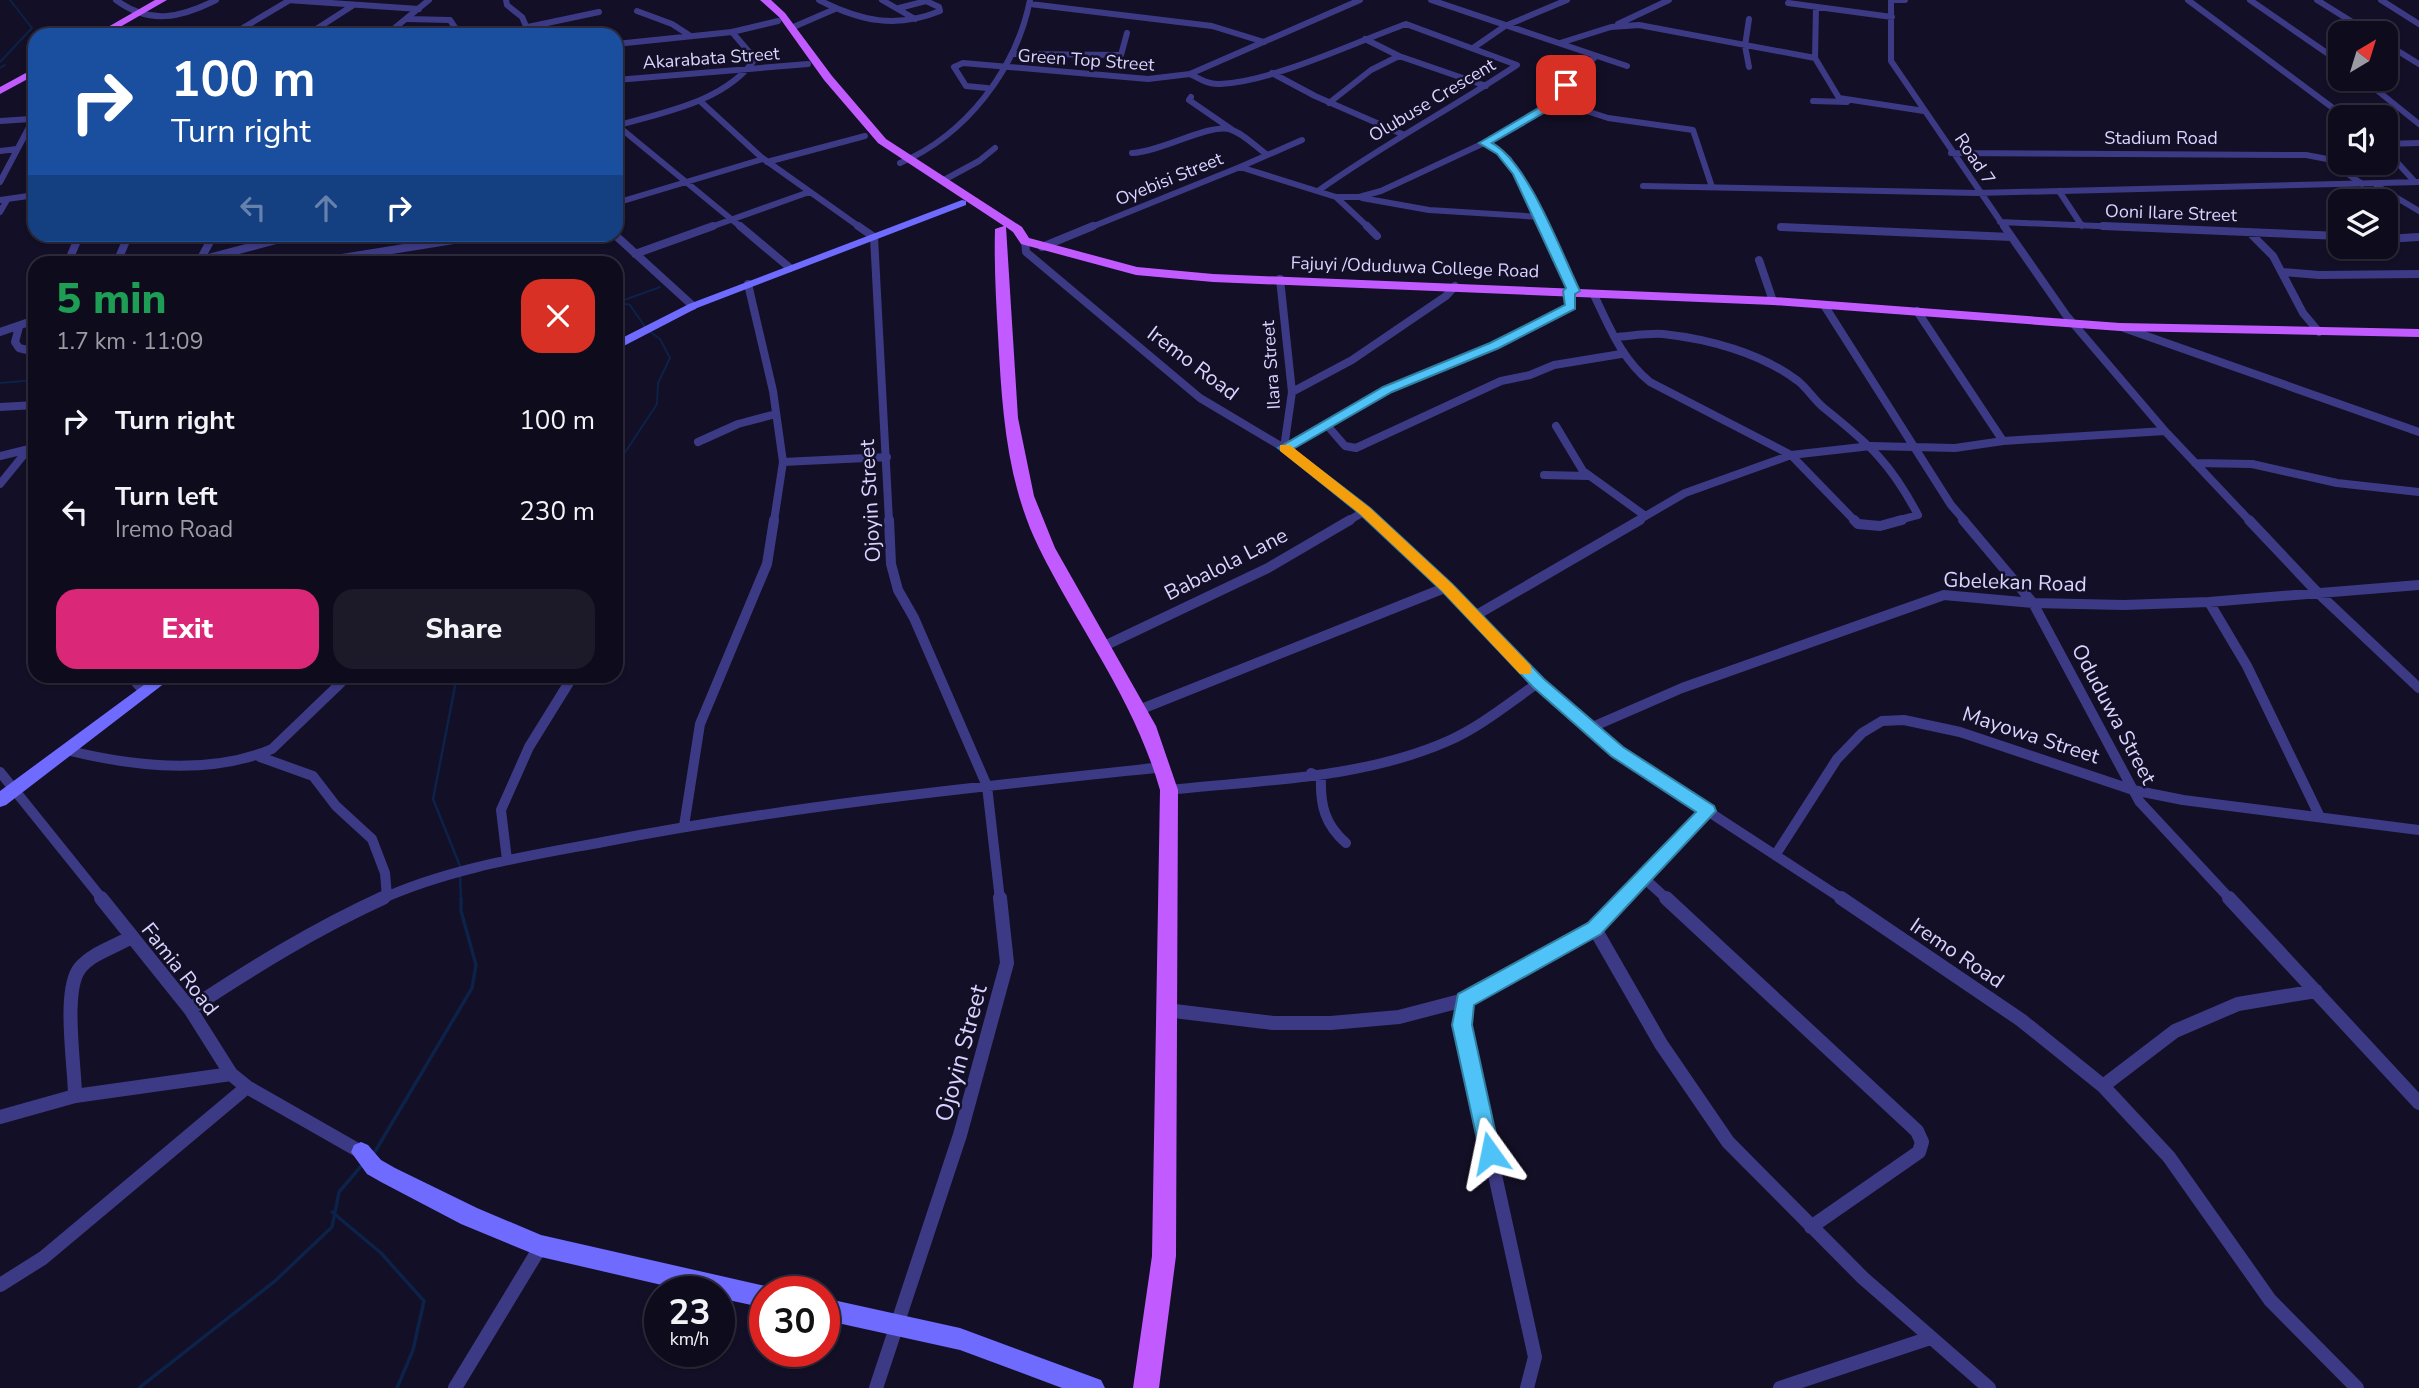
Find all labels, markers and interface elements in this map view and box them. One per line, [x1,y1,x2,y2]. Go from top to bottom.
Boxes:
north arrow [2328,21,2398,91]
map controls [2328,21,2398,259]
street label: Akarabata Street [642,41,781,75]
street label: Green Top Street [1017,43,1156,77]
text: 100 m [171,46,315,113]
street label: Olubuse Crescent [1364,52,1500,147]
pin [1536,55,1596,115]
icon: right [56,56,147,147]
icon: arrive [1547,66,1585,104]
button: sound [2328,105,2398,175]
text: Turn right [171,110,311,153]
street label: Stadium Road [2104,126,2218,150]
street label: Road 7 [1949,129,2001,189]
street label: Oyebisi Street [1112,146,1227,211]
icon: left [234,189,272,227]
icon: ahead [307,189,345,227]
icon: right [380,189,418,227]
button: layers [2328,189,2398,259]
street label: Ooni Ilare Street [2105,199,2238,227]
street label: Fajuyi /Oduduwa College Road [1290,251,1540,283]
text: 5 min [56,271,166,328]
button: close [521,279,595,353]
street label: Iremo Road [1142,319,1244,407]
street label: Ilara Street [1256,319,1286,410]
text: 1.7 km · 11:09 [56,326,203,357]
icon: right [56,402,94,440]
text: Turn right [115,403,234,438]
text: 100 m [519,403,595,438]
street label: Ojoyin Street [853,438,887,563]
text: Turn left [115,479,218,514]
icon: left [56,493,94,531]
text: 230 m [519,494,595,529]
text: Iremo Road [115,514,233,545]
street label: Babalola Lane [1160,521,1292,607]
street label: Gbelekan Road [1943,566,2087,598]
button: Exit [56,589,319,669]
button: Share [333,589,595,669]
street label: Oduduwa Street [2065,639,2163,790]
street label: Mayowa Street [1959,700,2104,771]
street label: Iremo Road [1904,911,2010,995]
street label: Famia Road [135,917,225,1021]
street label: Ojoyin Street [927,980,995,1125]
position arrow [1453,1116,1527,1190]
speed limit sign: 30 [749,1276,840,1367]
text: 23 [668,1289,711,1336]
text: km/h [670,1327,709,1351]

